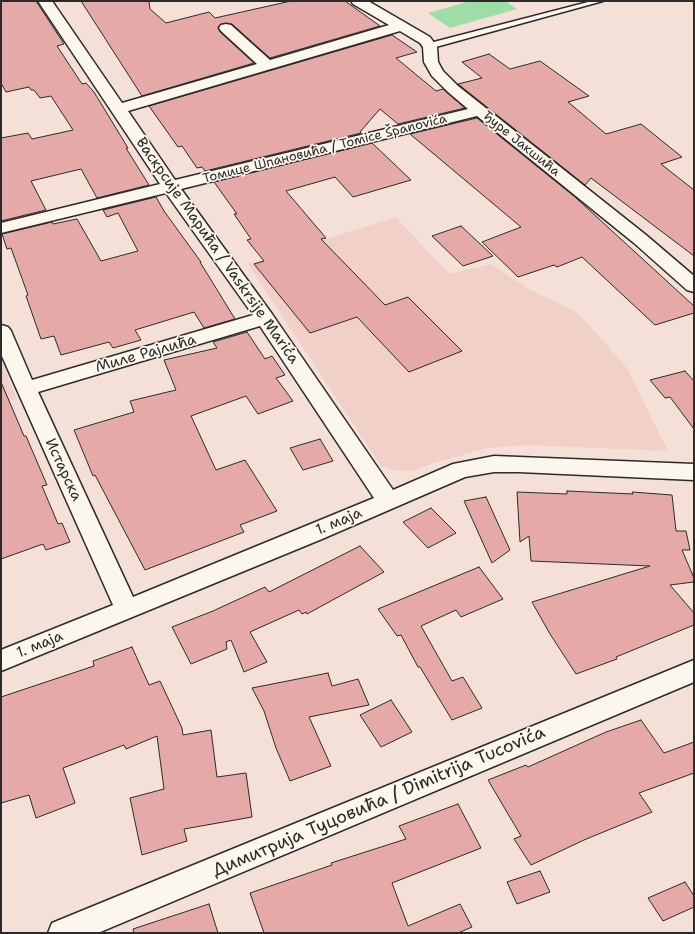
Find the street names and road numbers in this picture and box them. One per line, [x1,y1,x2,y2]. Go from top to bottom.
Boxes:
street label: Ђуре Јакшића [479,108,563,180]
street label: Томице Шпановића / Tomice Španovića [201,111,449,187]
street label: Васкрсије Марића / Vaskrsije Marića [132,134,302,368]
street label: Миле Рајлића [94,331,198,377]
street label: Истарска [41,436,85,504]
street label: 1. маја [313,504,365,540]
street label: 1. маја [14,628,66,662]
street label: Димитрија Туцовића / Dimitrija Tucovića [209,722,549,882]

